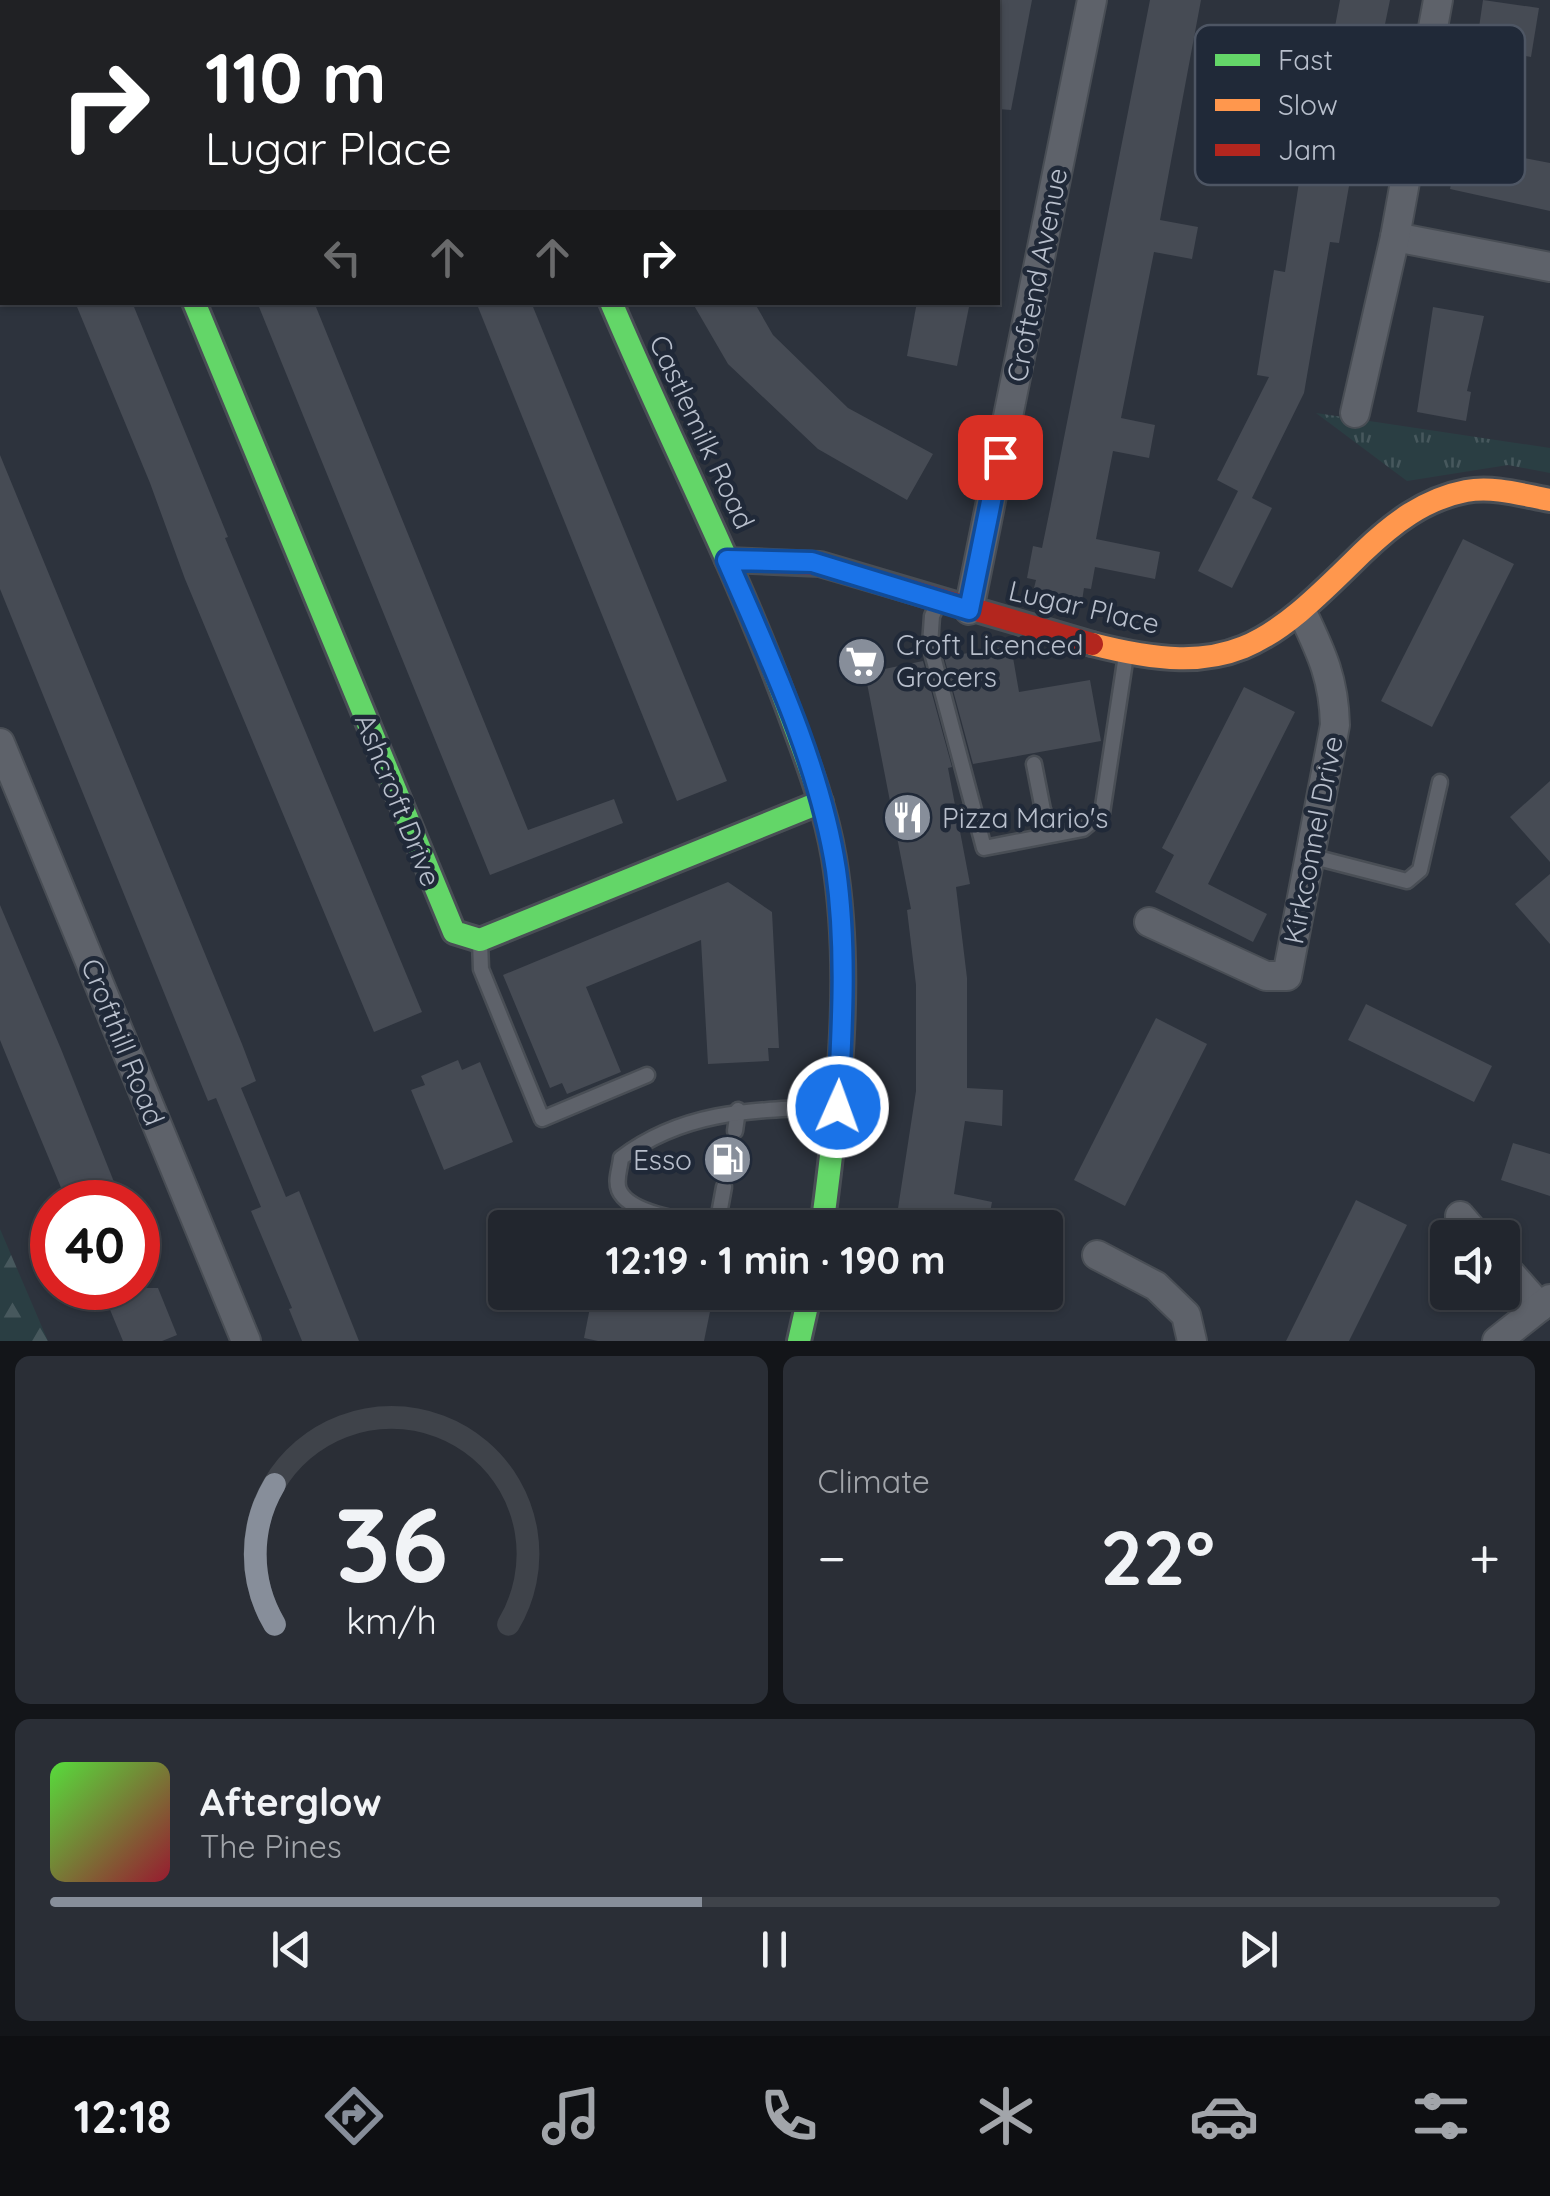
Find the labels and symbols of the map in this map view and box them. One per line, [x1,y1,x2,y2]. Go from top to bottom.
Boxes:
legend [1195,25,1525,185]
text: Fast [1278,42,1333,77]
text: Slow [1278,87,1338,122]
text: Jam [1278,132,1337,167]
street label: Croftend Avenue [999,165,1074,385]
street label: Castlemilk Road [642,329,763,534]
pin [958,415,1043,500]
street label: Lugar Place [1005,572,1163,641]
place label: Croft Licenced Grocers [896,627,1083,694]
supermarket icon: Croft Licenced Grocers [835,635,887,687]
street label: Ashcroft Drive [348,708,449,891]
street label: Kirkconnel Drive [1275,733,1350,947]
restaurant icon: Pizza Mario's [881,792,933,844]
place label: Pizza Mario's [942,800,1108,835]
street label: Crofthill Road [74,953,173,1130]
position arrow [786,1055,890,1159]
fuel station icon: Esso [701,1134,753,1186]
place label: Esso [633,1142,692,1177]
speed limit sign: 40 [30,1180,160,1310]

